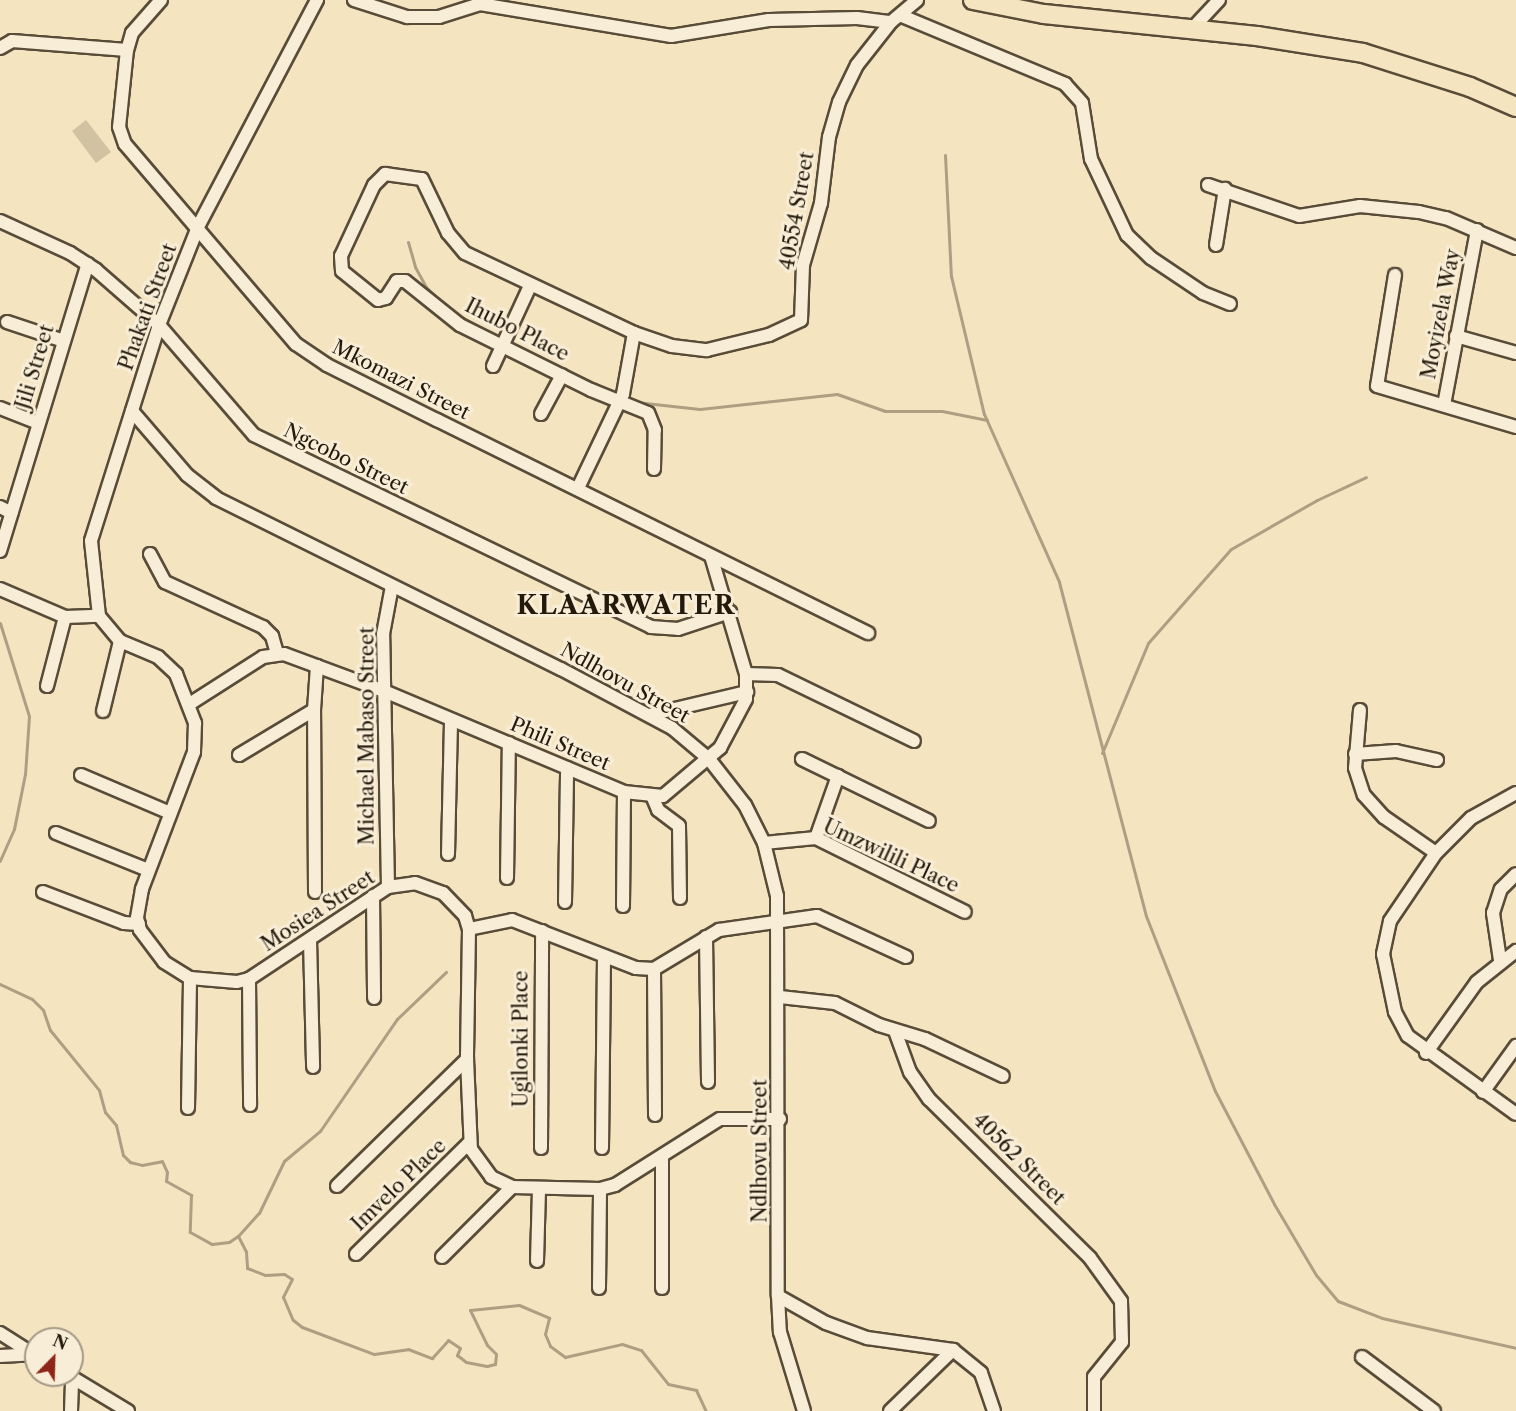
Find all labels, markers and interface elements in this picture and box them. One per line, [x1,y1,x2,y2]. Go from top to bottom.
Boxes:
street label: 40554 Street [775,150,819,272]
street label: Phakati Street [114,240,182,374]
street label: Moyizela Way [1417,246,1465,382]
street label: Ihubo Place [461,294,573,366]
street label: Jili Street [11,322,59,412]
street label: Mkomazi Street [328,335,474,425]
street label: Ngcobo Street [280,418,412,500]
district label: KLAARWATER [516,590,736,622]
street label: Michael Mabaso Street [355,627,379,845]
street label: Ndlhovu Street [556,638,694,728]
street label: Phili Street [507,712,613,776]
street label: Umzwilili Place [819,814,963,898]
street label: Mosiea Street [257,865,379,957]
street label: Ugilonki Place [509,971,533,1107]
street label: Ndlhovu Street [748,1079,772,1223]
street label: 40562 Street [968,1108,1070,1210]
street label: Imvelo Place [347,1134,451,1236]
north arrow [24,1327,84,1387]
text: N [50,1330,71,1354]

